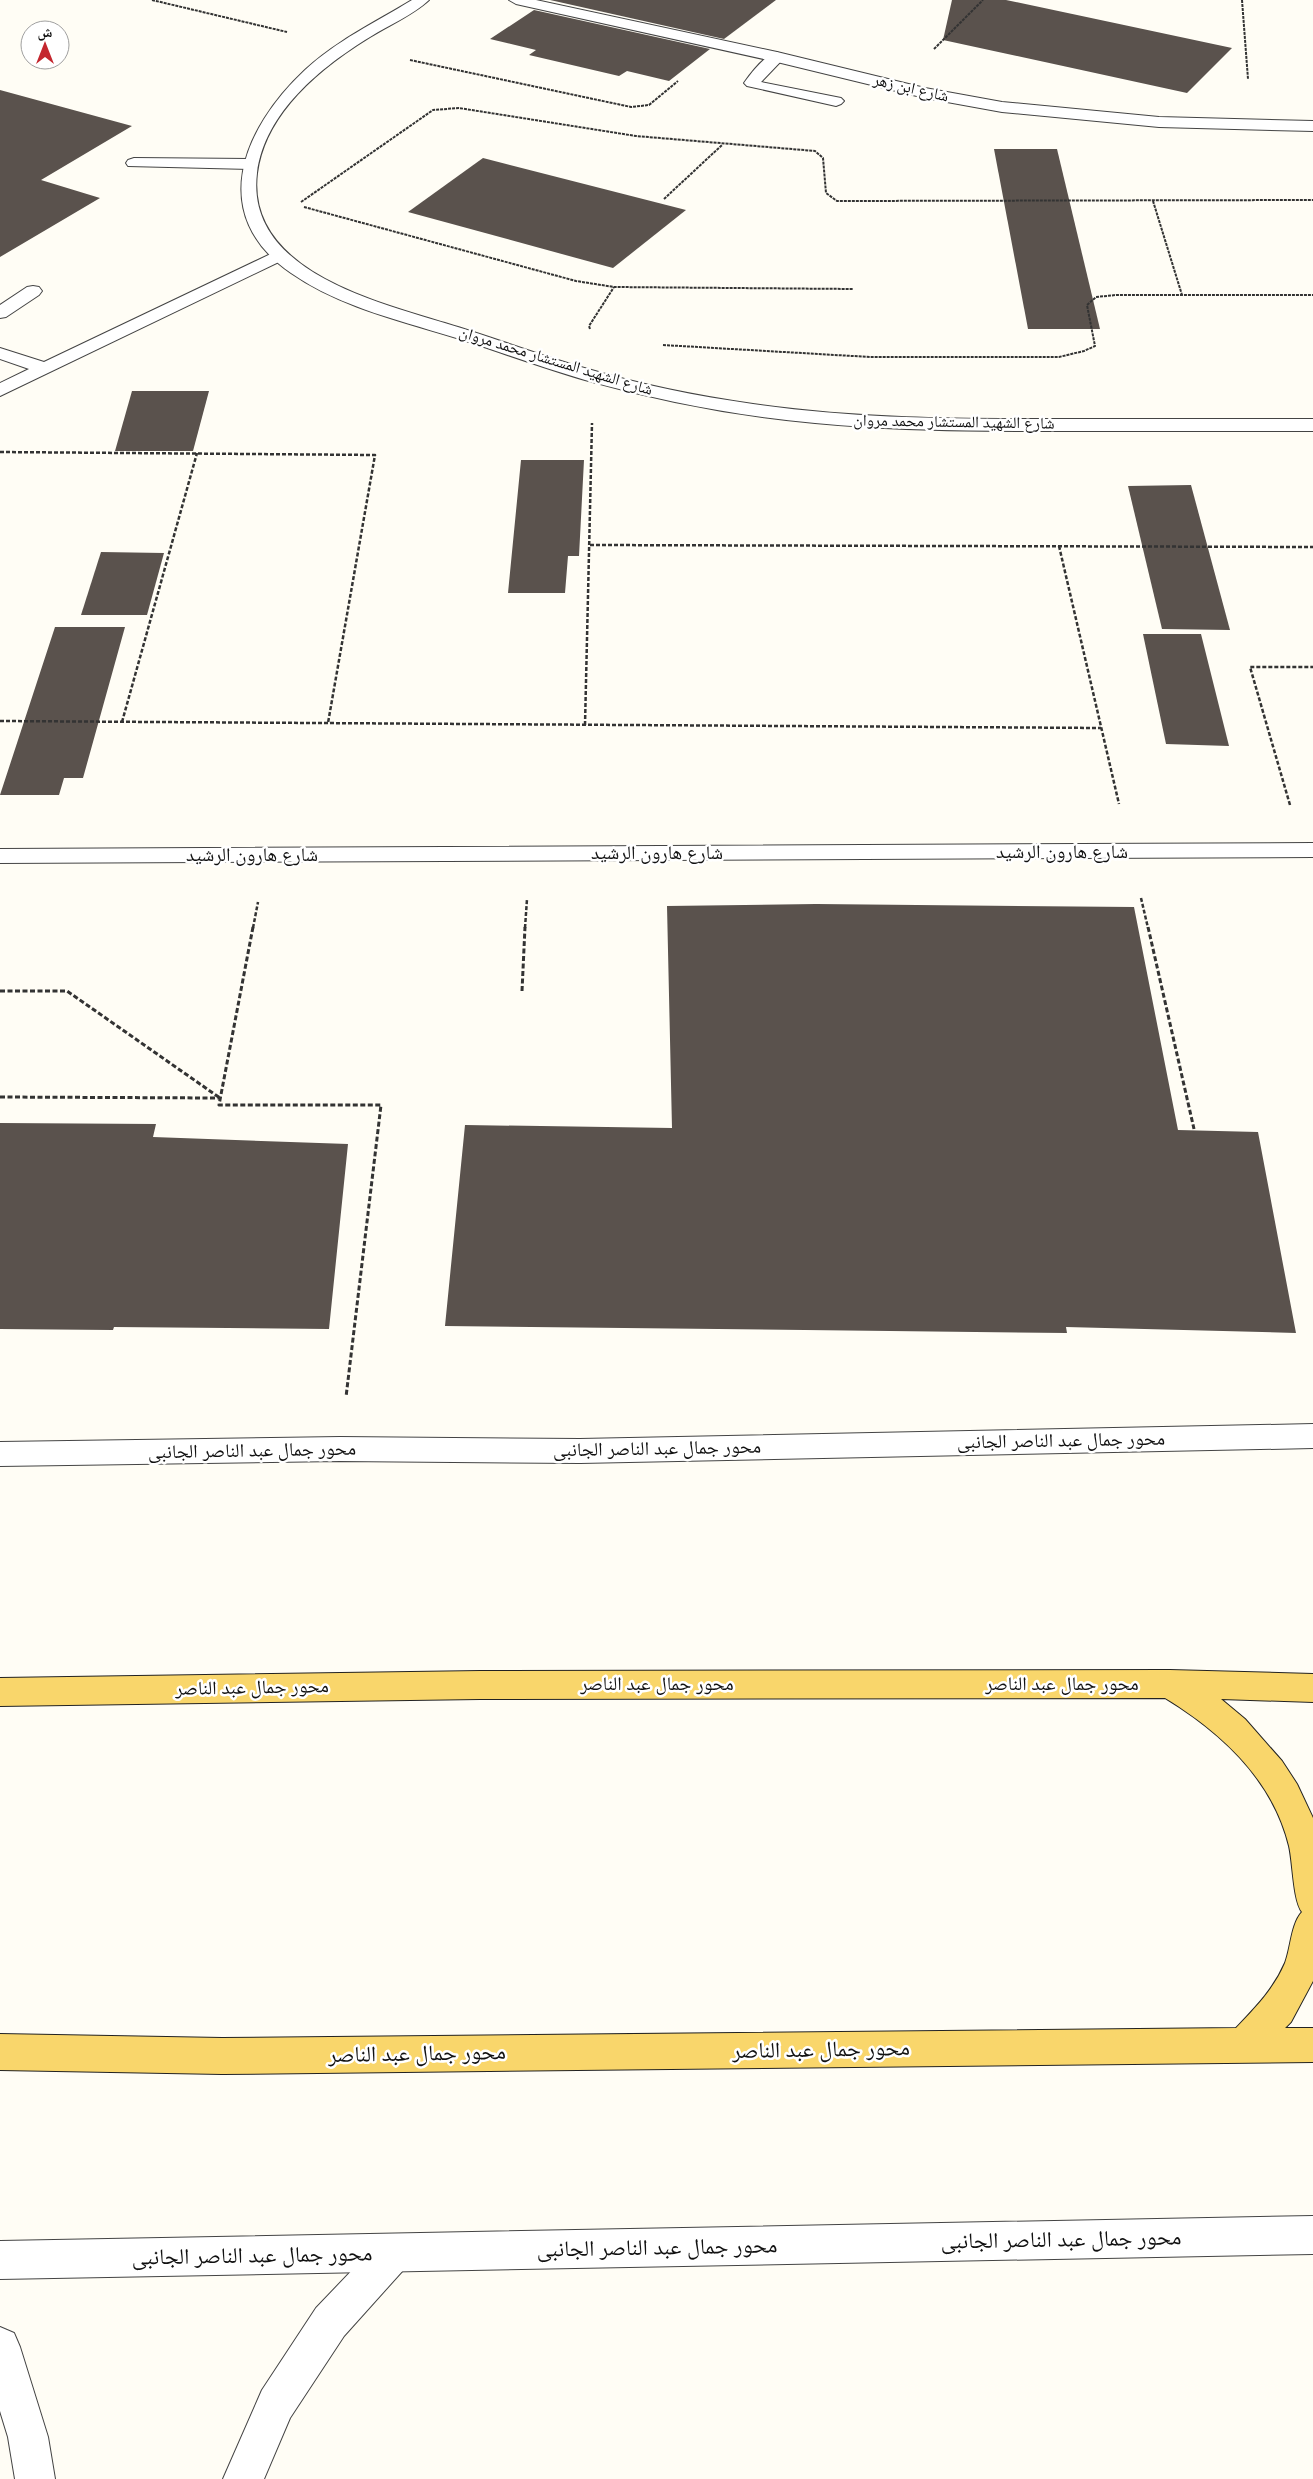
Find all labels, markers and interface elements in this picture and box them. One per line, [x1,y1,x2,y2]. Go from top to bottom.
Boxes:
north arrow [20,20,70,70]
text: ش [38,22,53,43]
street label: شارع ابن زهر [870,67,951,108]
street label: شارع الشهيد المستشار محمد مروان [456,320,656,402]
street label: شارع الشهيد المستشار محمد مروان [853,408,1055,436]
street label: شارع هارون الرشيد [996,838,1128,867]
street label: شارع هارون الرشيد [591,839,723,868]
street label: شارع هارون الرشيد [186,841,318,870]
street label: محور جمال عبد الناصر الجانبى [957,1425,1165,1457]
street label: محور جمال عبد الناصر الجانبى [553,1433,761,1465]
street label: محور جمال عبد الناصر الجانبى [148,1435,356,1467]
street label: محور جمال عبد الناصر [579,1670,734,1699]
street label: محور جمال عبد الناصر [984,1670,1139,1699]
street label: محور جمال عبد الناصر [174,1672,329,1704]
street label: محور جمال عبد الناصر [731,2032,910,2068]
street label: محور جمال عبد الناصر [327,2036,506,2072]
street label: محور جمال عبد الناصر الجانبى [940,2221,1182,2259]
street label: محور جمال عبد الناصر الجانبى [536,2229,778,2267]
street label: محور جمال عبد الناصر الجانبى [131,2237,373,2275]

